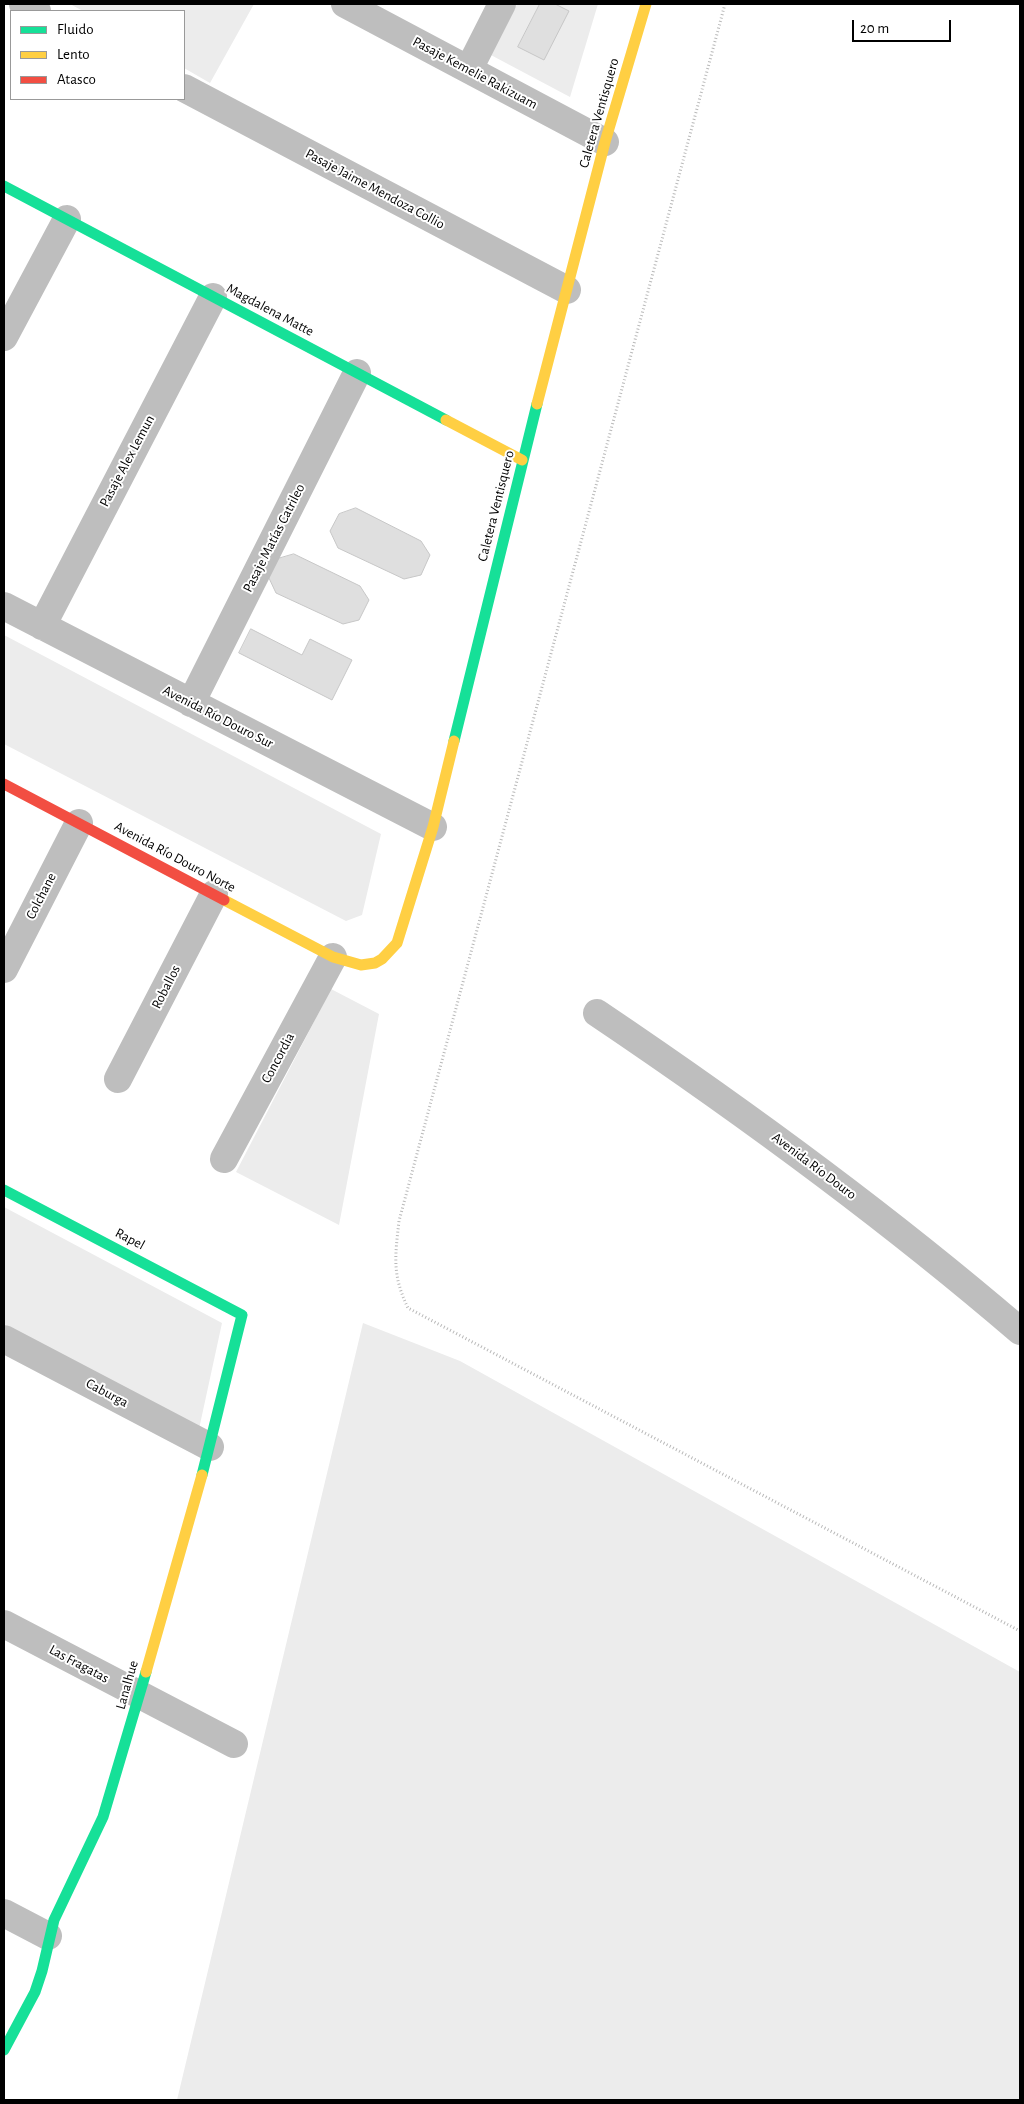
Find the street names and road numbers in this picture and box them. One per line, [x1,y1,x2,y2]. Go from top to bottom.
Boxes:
street label: Pasaje Kemelie Rakizuam [410,33,540,113]
street label: Caletera Ventisquero [575,56,623,170]
street label: Pasaje Jaime Mendoza Collio [302,145,448,233]
street label: Magdalena Matte [224,280,316,340]
street label: Pasaje Alex Lemun [96,412,158,510]
street label: Caletera Ventisquero [474,449,518,563]
street label: Pasaje Matías Catrileo [239,481,309,595]
street label: Avenida Río Douro Sur [160,682,276,752]
street label: Avenida Río Douro Norte [112,818,238,896]
street label: Colchane [22,870,60,922]
street label: Roballos [148,962,184,1012]
street label: Concordia [258,1030,298,1086]
street label: Avenida Río Douro [768,1129,860,1203]
street label: Rapel [112,1224,148,1254]
street label: Caburga [83,1375,131,1411]
street label: Las Fragatas [46,1641,112,1687]
street label: Lanalhue [112,1659,142,1711]

